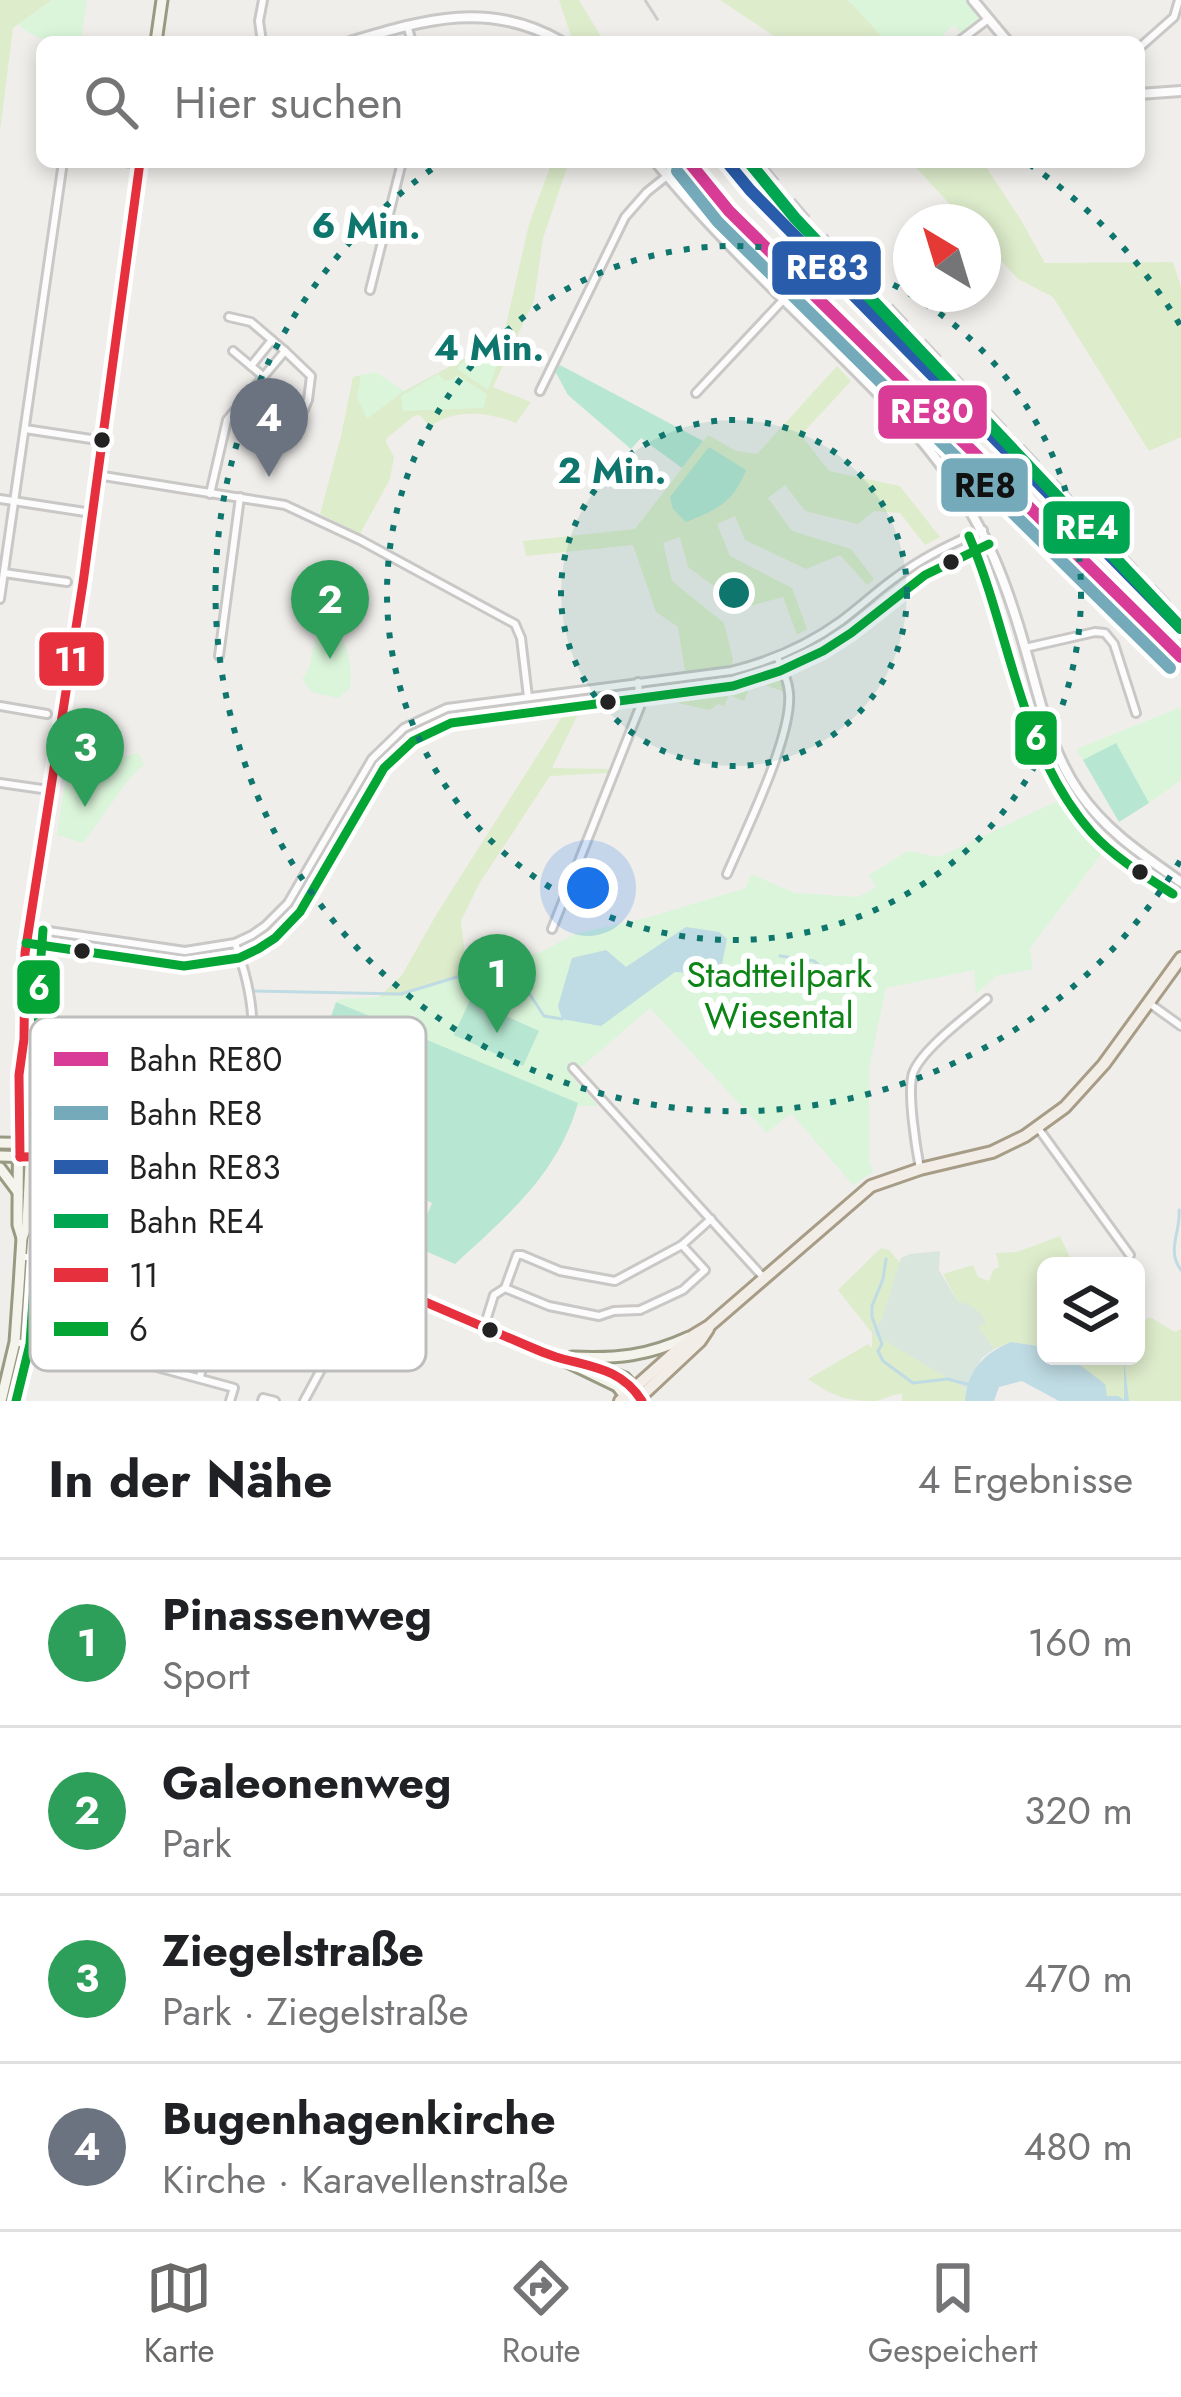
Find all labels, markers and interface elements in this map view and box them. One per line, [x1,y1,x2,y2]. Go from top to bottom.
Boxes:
search box [36,36,1145,168]
icon: search [78,69,144,135]
text: Hier suchen [174,70,404,135]
text: 6 Min. [311,199,421,251]
north arrow [893,204,1001,312]
line badge: RE83 [770,239,883,297]
text: RE83 [786,244,868,291]
text: 4 Min. [434,321,544,373]
pin: 4 [230,378,308,477]
line badge: RE80 [876,383,989,441]
text: RE80 [890,388,974,435]
unlabelled marker [91,429,113,451]
text: 2 Min. [558,444,666,496]
line badge: RE8 [939,456,1030,514]
text: RE8 [954,462,1016,509]
line badge: RE4 [1041,499,1132,556]
text: RE4 [1055,504,1119,551]
unlabelled marker [940,551,962,573]
pin: 2 [291,560,369,659]
centre of rings [713,572,755,614]
line badge: 11 [37,630,106,688]
text: 11 [54,636,88,683]
unlabelled marker [597,691,619,713]
pin: 3 [46,708,124,807]
line badge: 6 [1013,709,1059,767]
text: 6 [1025,714,1047,761]
your location [558,858,618,918]
unlabelled marker [1129,861,1151,883]
pin: 1 [458,934,536,1033]
unlabelled marker [71,940,93,962]
park label: Stadtteilpark Wiesental [686,948,872,1041]
line badge: 6 [15,958,62,1016]
text: 6 [28,964,50,1011]
legend [30,1017,426,1371]
text: Bahn RE80 [129,1036,282,1083]
text: Bahn RE8 [129,1090,263,1137]
text: Bahn RE83 [129,1144,281,1191]
text: Bahn RE4 [129,1198,264,1245]
text: 11 [129,1252,159,1299]
map controls [1037,1257,1145,1365]
button: layers [1037,1257,1145,1365]
text: 6 [129,1306,148,1353]
unlabelled marker [479,1319,501,1341]
text: In der Nähe [48,1442,332,1516]
text: 4 Ergebnisse [918,1451,1133,1508]
text: Pinassenweg [162,1582,432,1647]
text: 1 [77,1614,97,1671]
text: 160 m [1027,1614,1133,1671]
text: Sport [162,1647,250,1704]
text: Galeonenweg [162,1750,452,1815]
text: 2 [74,1782,100,1839]
text: 320 m [1024,1782,1133,1839]
text: Park [162,1815,232,1872]
text: Ziegelstraße [162,1918,424,1983]
text: 3 [75,1950,99,2007]
text: 470 m [1024,1950,1133,2007]
text: Park · Ziegelstraße [162,1983,469,2040]
text: Bugenhagenkirche [162,2086,556,2151]
text: 4 [73,2118,101,2175]
text: 480 m [1023,2118,1133,2175]
text: Kirche · Karavellenstraße [162,2151,569,2208]
tab: Karte [144,2255,214,2374]
tab: Route [502,2255,580,2374]
tab: Gespeichert [868,2255,1037,2374]

